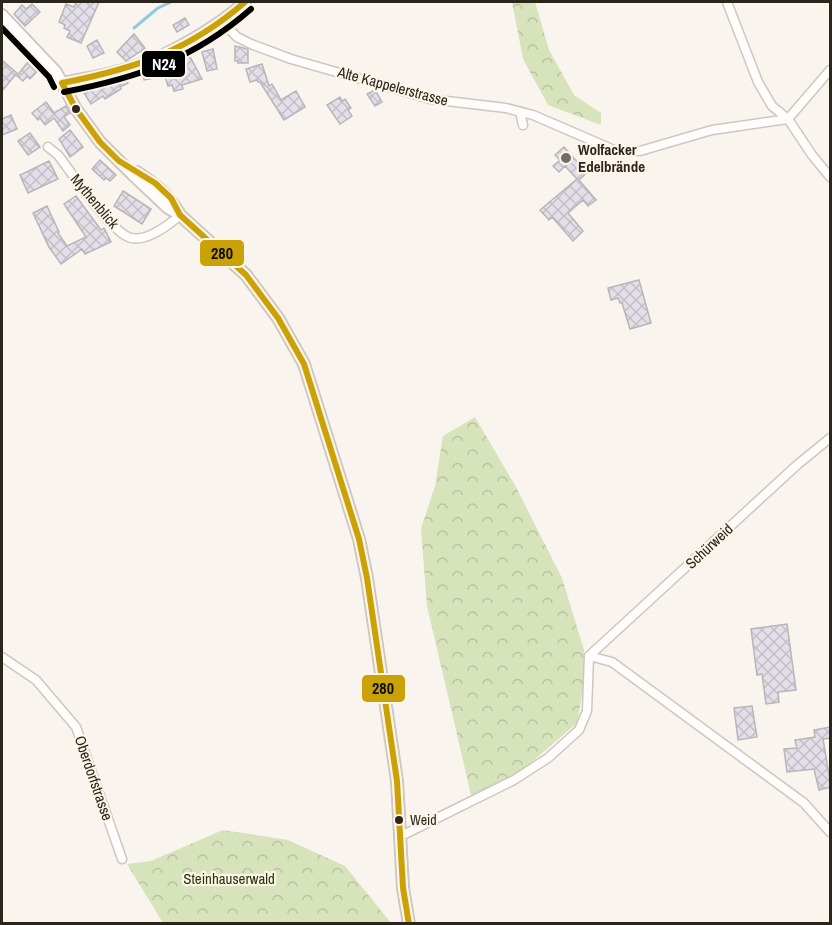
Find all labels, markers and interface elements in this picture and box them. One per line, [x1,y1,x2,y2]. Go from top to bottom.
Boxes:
line badge: N24 [141,50,186,78]
text: N24 [152,53,177,75]
street label: Alte Kappelerstrasse [335,61,451,111]
unlabelled marker [70,103,82,115]
place label: Wolfacker Edelbrände [578,139,645,177]
marker: Wolfacker Edelbrände [559,151,573,165]
street label: Mythenblick [66,169,125,234]
line badge: 280 [199,239,245,267]
text: 280 [211,242,233,264]
street label: Schürweid [681,519,737,573]
line badge: 280 [361,674,406,703]
text: 280 [372,677,394,699]
street label: Oberdorfstrasse [70,733,118,823]
place label: Weid [410,811,437,829]
marker: Weid [393,814,405,826]
park label: Steinhauserwald [183,868,275,889]

